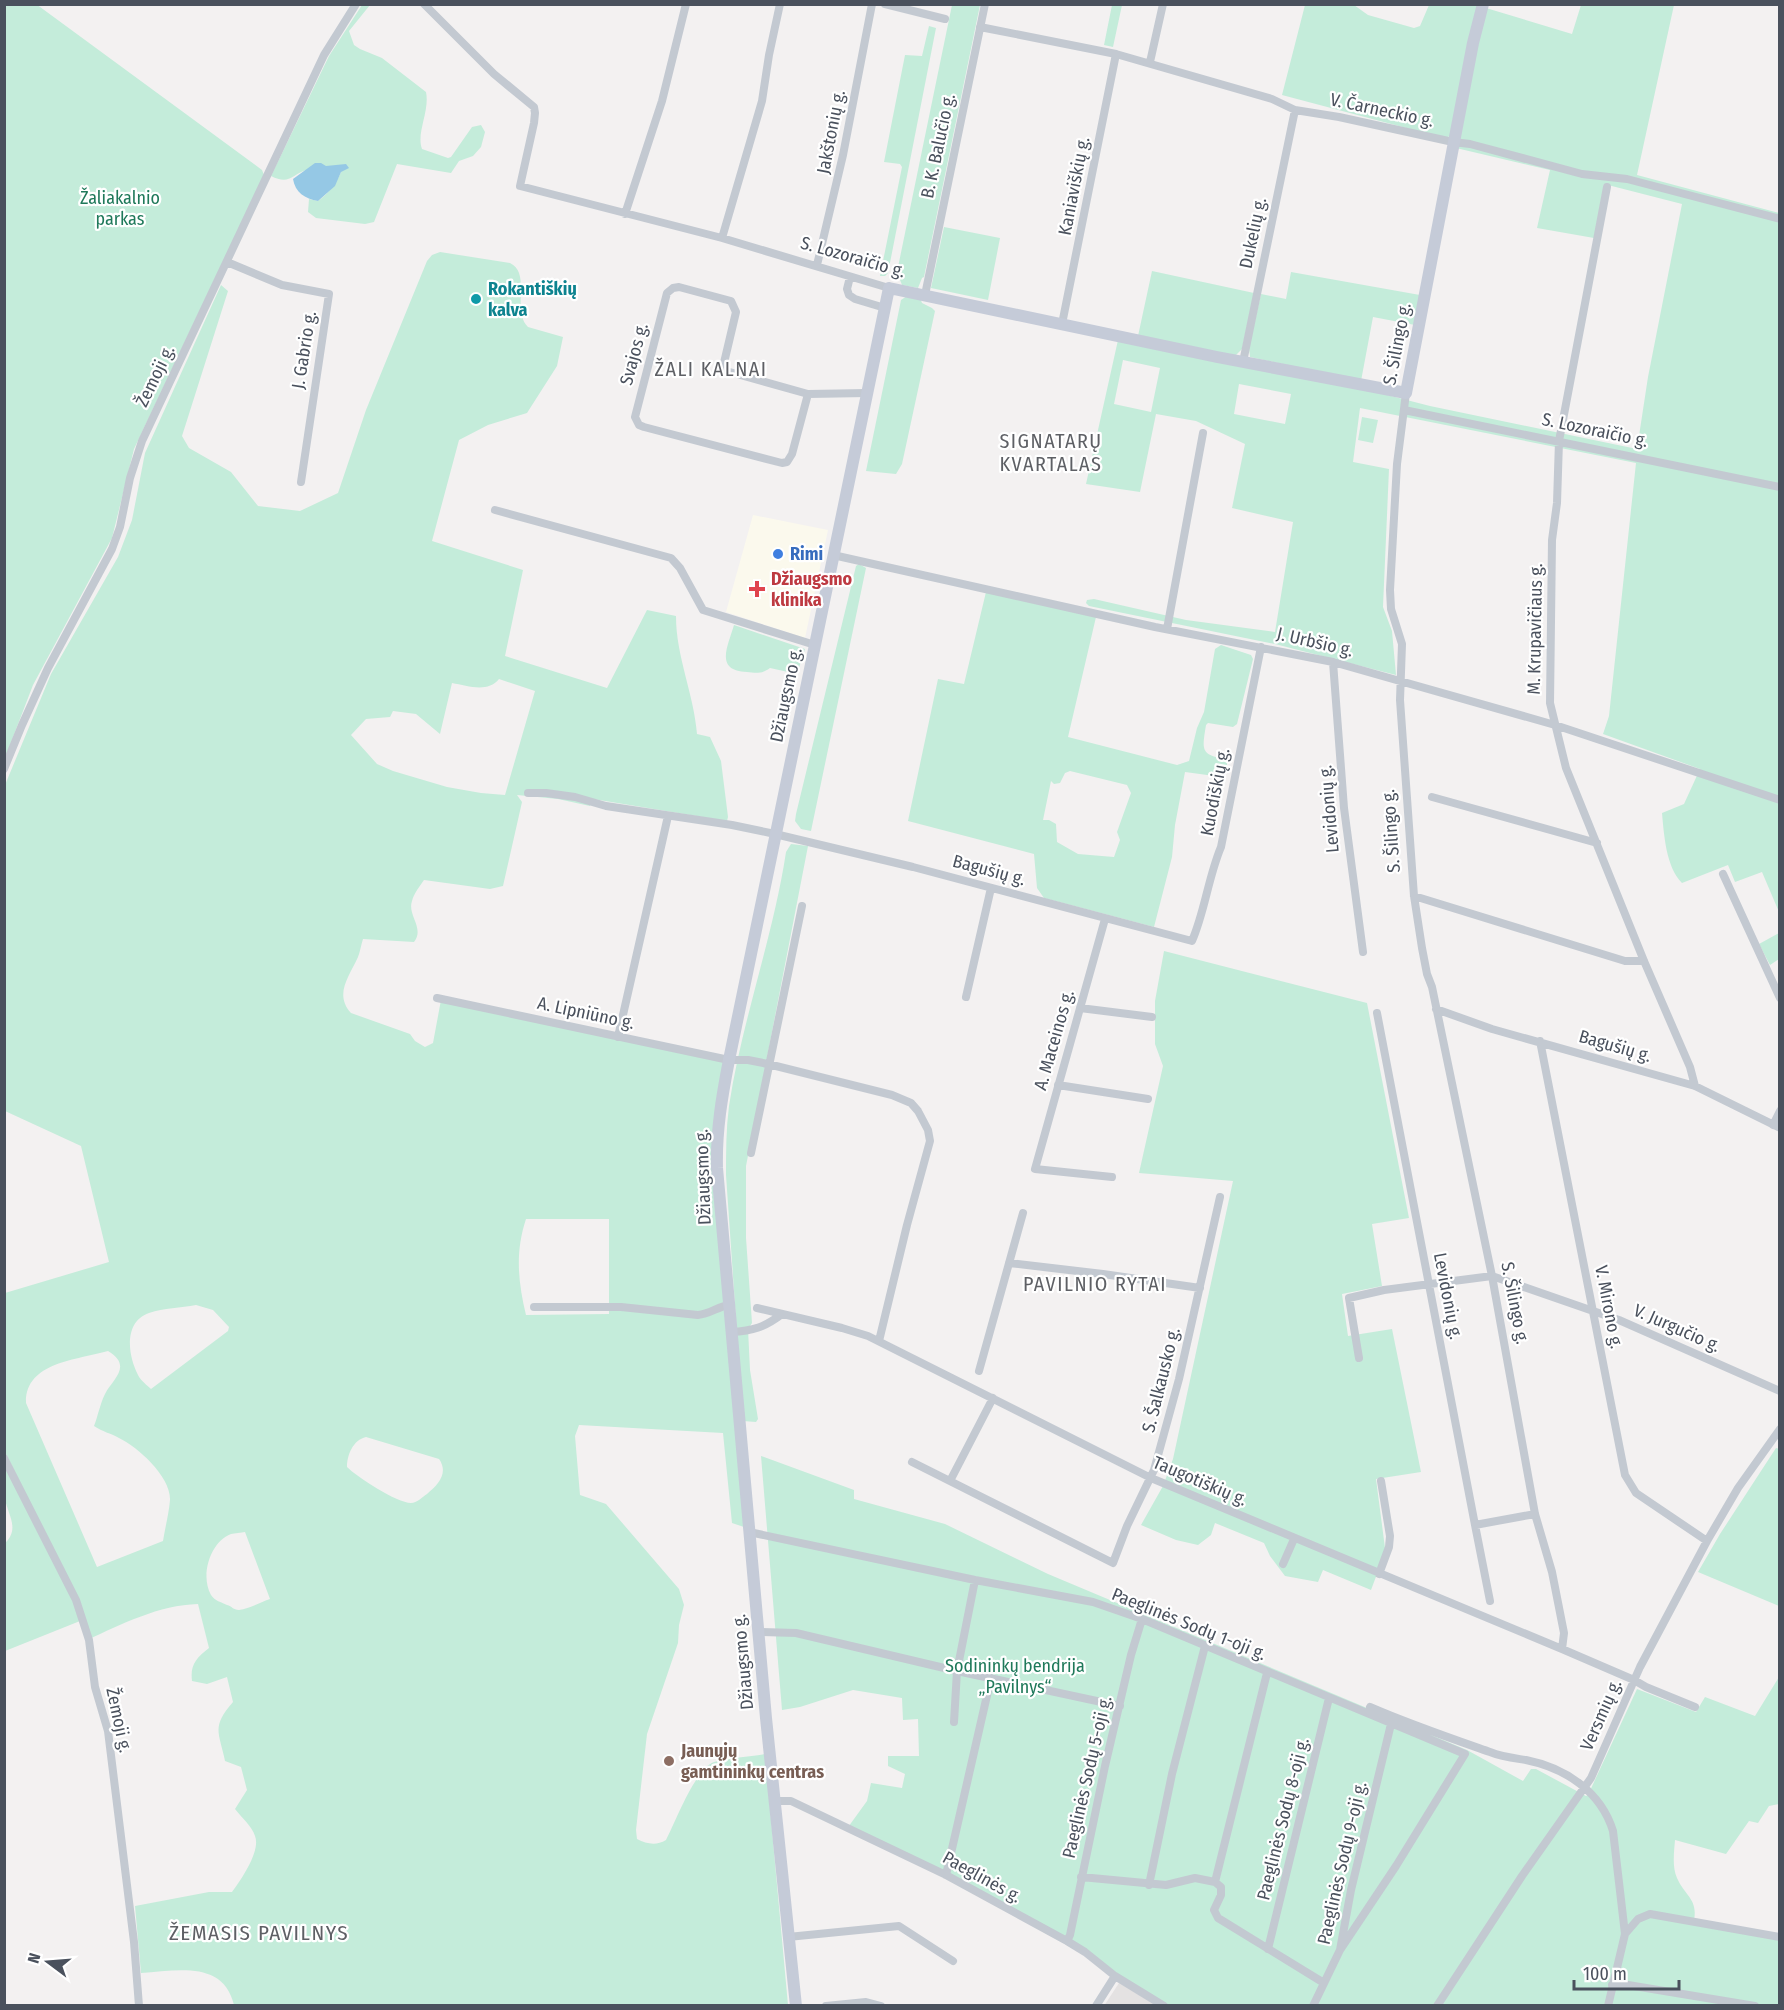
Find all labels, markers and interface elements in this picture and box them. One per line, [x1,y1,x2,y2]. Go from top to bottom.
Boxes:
street label: Jakštonių g. [812,88,850,176]
street label: V. Čarneckio g. [1328,88,1436,132]
street label: B. K. Balučio g. [916,92,960,200]
street label: Kaniaviškių g. [1054,135,1094,237]
park label: Žaliakalnio parkas [80,187,160,230]
street label: Dukelių g. [1235,195,1271,271]
street label: S. Lozoraičio g. [798,232,908,282]
place label: Rokantiškių kalva [488,278,577,321]
marker: Rokantiškių kalva [469,292,483,306]
street label: S. Šilingo g. [1378,301,1416,387]
street label: J. Gabrio g. [287,309,321,390]
street label: Svajos g. [615,320,653,387]
street label: Žemoji g. [131,341,179,410]
district label: ŽALI KALNAI [654,357,768,381]
street label: S. Lozoraičio g. [1540,408,1650,452]
district label: SIGNATARŲ KVARTALAS [999,429,1103,476]
place label: Rimi [790,543,823,565]
marker: Rimi [771,547,785,561]
street label: M. Krupavičiaus g. [1523,563,1547,695]
place label: Džiaugsmo klinika [771,568,852,611]
marker: Džiaugsmo klinika [748,580,766,598]
street label: J. Urbšio g. [1275,623,1355,661]
street label: Džiaugsmo g. [765,646,807,744]
street label: Kuodiškių g. [1196,746,1234,838]
street label: Levidonių g. [1314,764,1344,854]
street label: S. Šilingo g. [1377,788,1405,873]
street label: Bagušių g. [950,850,1028,890]
street label: A. Maceinos g. [1029,987,1079,1093]
street label: A. Lipniūno g. [536,992,637,1034]
street label: Bagušių g. [1576,1025,1654,1067]
street label: Džiaugsmo g. [690,1128,716,1225]
street label: Levidonių g. [1429,1251,1467,1341]
street label: S. Šilingo g. [1496,1260,1534,1346]
street label: V. Mirono g. [1590,1263,1628,1351]
district label: PAVILNIO RYTAI [1023,1272,1167,1296]
street label: V. Jurgučio g. [1630,1299,1724,1357]
street label: S. Šalkausko g. [1137,1325,1185,1435]
street label: Taugotiškių g. [1150,1451,1251,1511]
street label: Paeglinės Sodų 1-oji g. [1109,1583,1270,1665]
street label: Džiaugsmo g. [728,1613,758,1711]
park label: Sodininkų bendrija „Pavilnys“ [945,1655,1085,1698]
street label: Versmių g. [1576,1676,1627,1754]
street label: Žemoji g. [101,1685,137,1755]
street label: Paeglinės Sodų 5-oji g. [1058,1694,1116,1860]
street label: Paeglinės Sodų 8-oji g. [1252,1735,1314,1902]
place label: Jaunųjų gamtininkų centras [680,1740,824,1783]
marker: Jaunųjų gamtininkų centras [662,1754,676,1768]
street label: Paeglinės Sodų 9-oji g. [1313,1779,1371,1947]
street label: Paeglinės g. [939,1846,1025,1908]
district label: ŽEMASIS PAVILNYS [169,1920,349,1946]
north arrow [18,1932,78,1992]
text: N [24,1951,45,1965]
scale bar [1574,1953,1679,1991]
text: 100 m [1583,1963,1627,1985]

